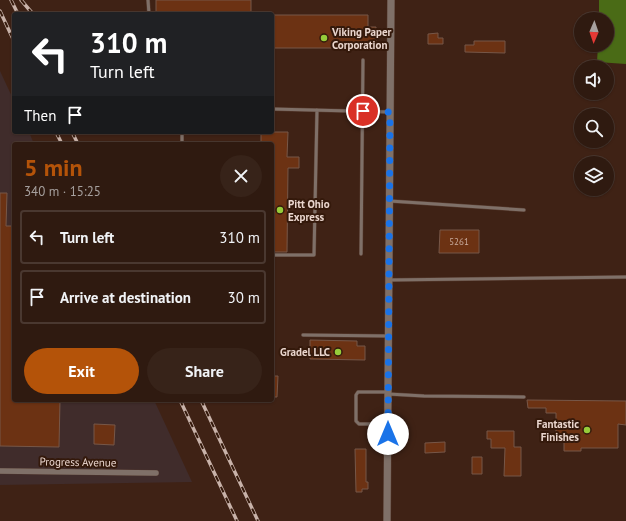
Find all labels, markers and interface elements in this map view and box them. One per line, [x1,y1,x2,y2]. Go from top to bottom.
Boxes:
north arrow [574,12,614,52]
map controls [574,12,614,196]
text: 310 m [90,24,167,61]
place label: Viking Paper Corporation [331,25,392,52]
icon: left [24,28,76,80]
marker: Viking Paper Corporation [319,33,329,43]
text: Turn left [90,60,155,83]
button: sound [574,60,614,100]
pin [346,94,380,128]
icon: arrive [352,100,374,122]
icon: arrive [64,104,86,126]
text: Then [24,106,56,125]
button: search [574,108,614,148]
text: 5 min [24,152,83,183]
button: close [220,155,262,197]
button: layers [574,156,614,196]
text: 340 m · 15:25 [24,183,101,200]
place label: Pitt Ohio Express [288,197,330,224]
marker: Pitt Ohio Express [275,205,285,215]
icon: left [26,226,48,248]
text: Turn left [60,228,114,247]
text: 310 m [219,228,260,247]
house number: 5261 [449,236,469,247]
icon: arrive [26,286,48,308]
text: Arrive at destination [60,288,191,307]
text: 30 m [227,288,260,307]
place label: Gradel LLC [280,345,330,359]
marker: Gradel LLC [333,347,343,357]
button: Exit [24,348,139,394]
button: Share [147,348,262,394]
position arrow [367,413,409,455]
place label: Fantastic Finishes [536,417,579,444]
marker: Fantastic Finishes [582,425,592,435]
street label: Progress Avenue [39,454,117,470]

